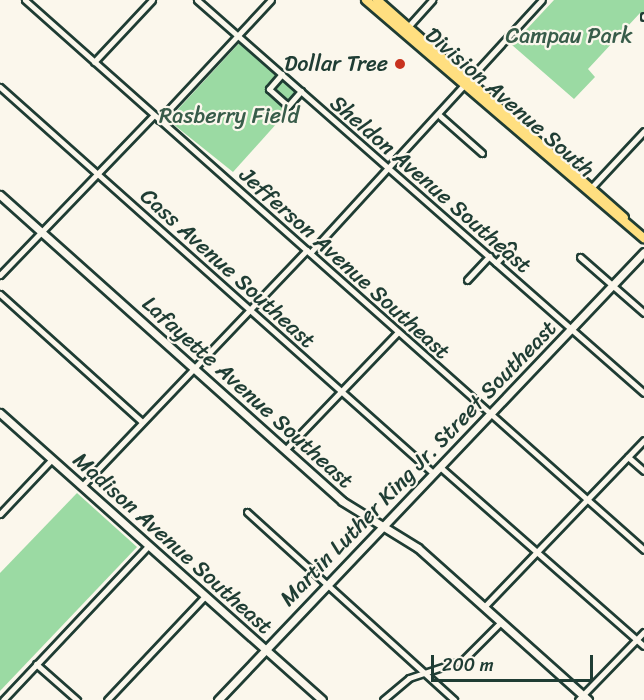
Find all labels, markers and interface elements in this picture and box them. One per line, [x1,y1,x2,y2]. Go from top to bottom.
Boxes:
street label: Division Avenue South [420,22,600,182]
park label: Campau Park [506,23,632,49]
place label: Dollar Tree [283,51,388,77]
marker: Dollar Tree [393,57,407,71]
street label: Sheldon Avenue Southeast [325,90,537,278]
park label: Rasberry Field [159,103,299,129]
street label: Jefferson Avenue Southeast [234,161,456,365]
street label: Cass Avenue Southeast [136,183,320,353]
street label: Lafayette Avenue Southeast [138,291,358,493]
street label: Martin Luther King Jr. Street Southeast [274,315,562,611]
street label: Madison Avenue Southeast [68,446,278,640]
scale bar [434,643,596,681]
text: 200 m [442,649,494,681]

